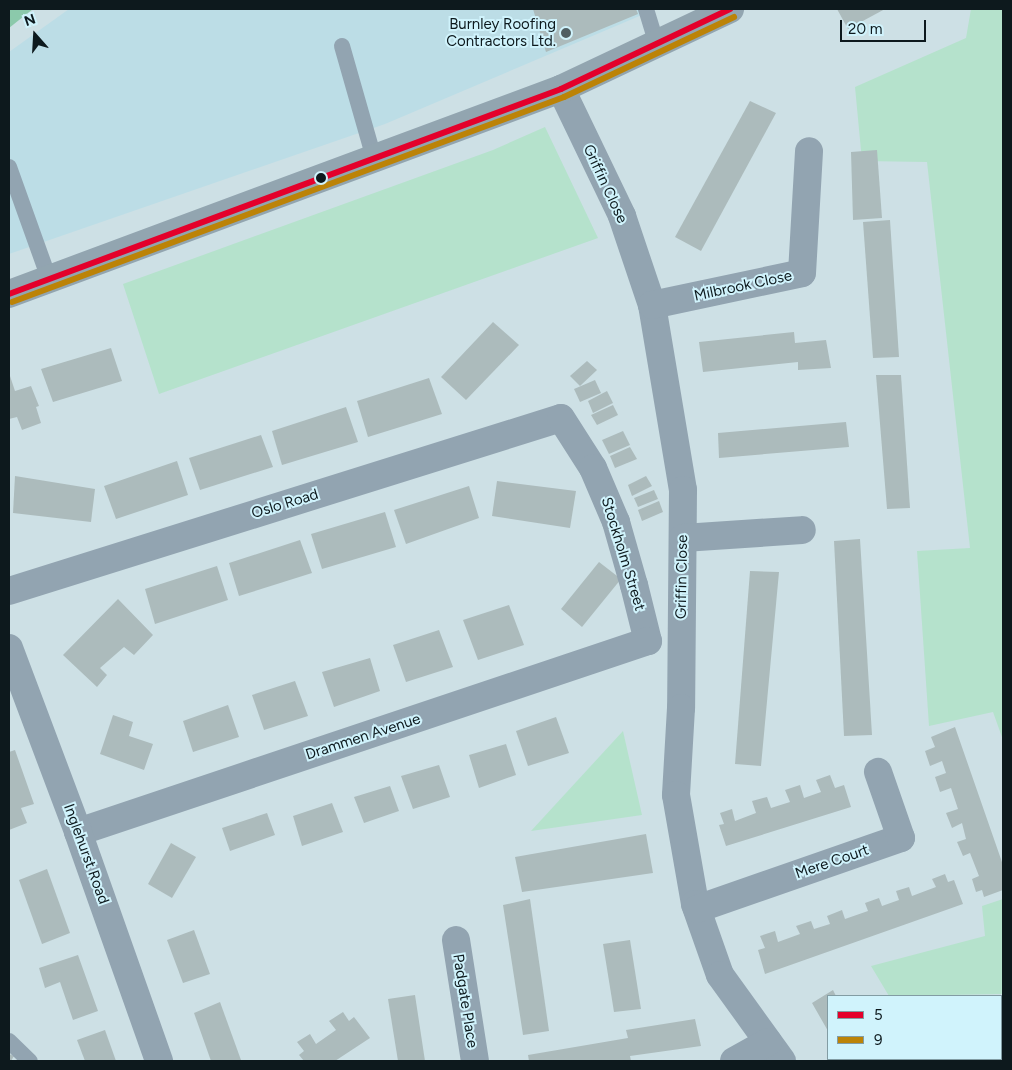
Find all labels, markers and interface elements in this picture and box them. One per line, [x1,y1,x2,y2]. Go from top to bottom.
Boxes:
north arrow [10,10,60,60]
scale bar [842,10,928,42]
text: N [22,11,38,30]
place label: Burnley Roofing Contractors Ltd. [446,15,556,50]
text: 20 m [848,20,882,38]
marker: Burnley Roofing Contractors Ltd. [560,27,572,39]
street label: Griffin Close [579,142,631,226]
unlabelled marker [316,173,326,183]
street label: Milbrook Close [692,267,794,305]
street label: Oslo Road [249,485,321,523]
street label: Stockholm Street [597,495,649,613]
street label: Griffin Close [672,535,692,619]
street label: Drammen Avenue [303,710,423,764]
street label: Inglehurst Road [60,801,112,907]
street label: Mere Court [793,841,871,883]
street label: Padgate Place [449,953,481,1049]
legend [827,995,1002,1060]
text: 5 [874,1006,883,1024]
text: 9 [874,1031,883,1049]

